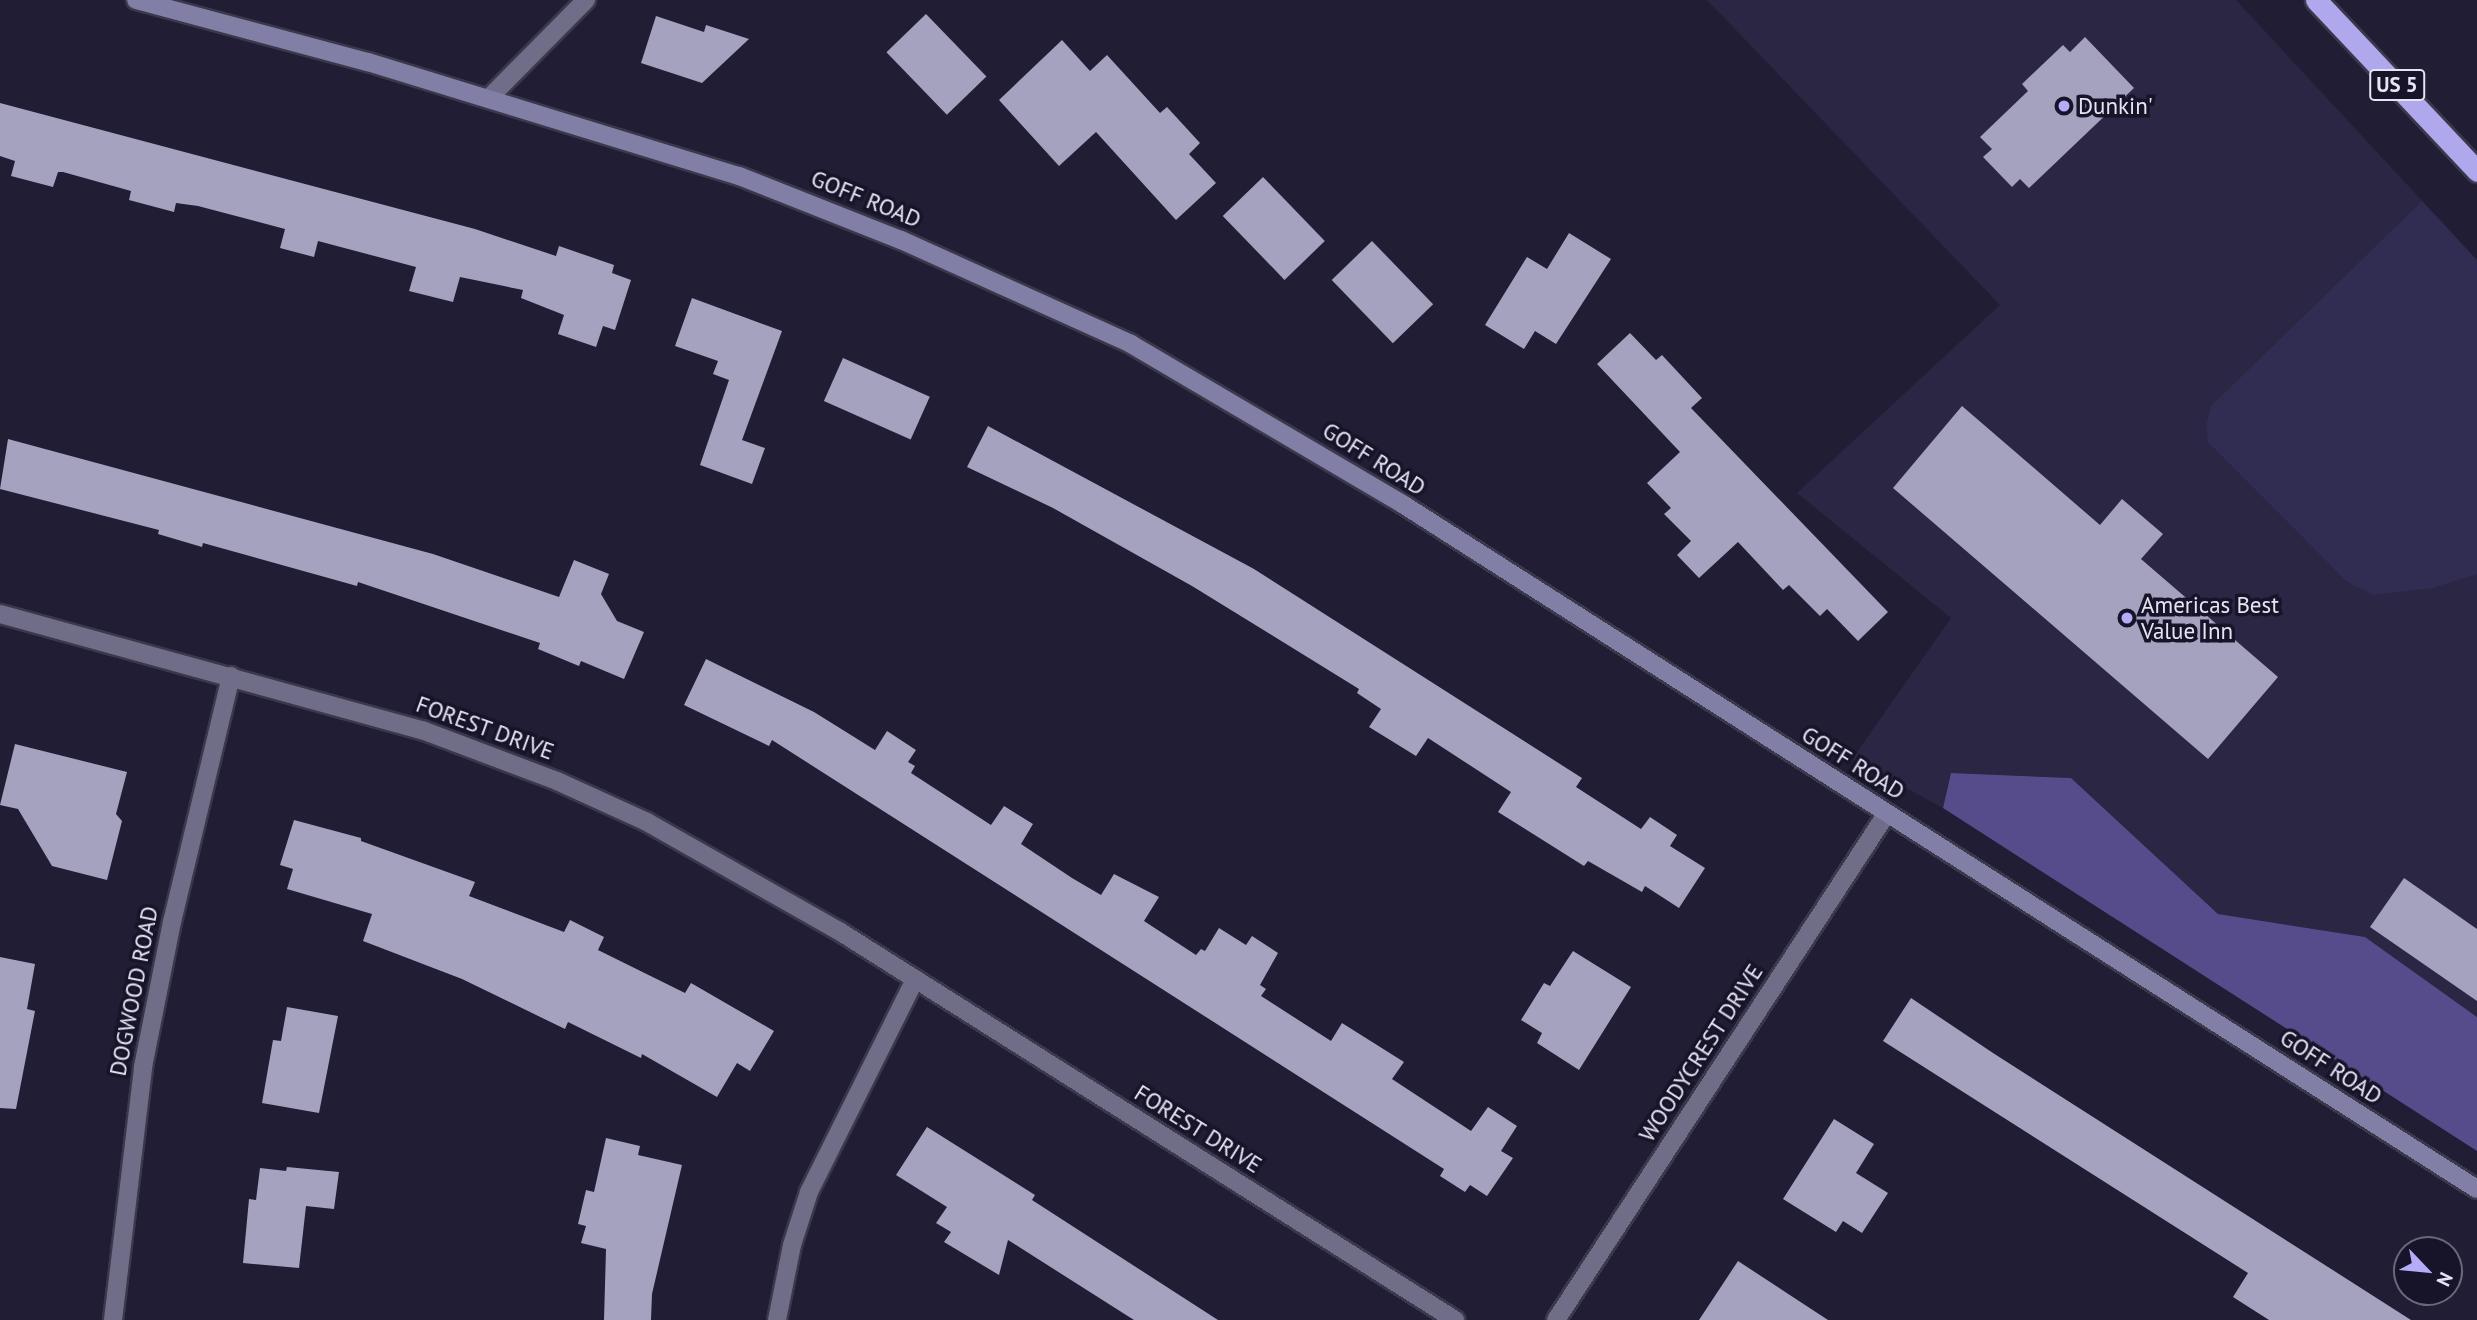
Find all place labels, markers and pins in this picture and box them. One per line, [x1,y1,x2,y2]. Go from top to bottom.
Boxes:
place label: Dunkin' [2078,92,2153,120]
marker: Dunkin' [2056,98,2072,114]
place label: Americas Best Value Inn [2141,591,2279,645]
marker: Americas Best Value Inn [2119,610,2135,626]

